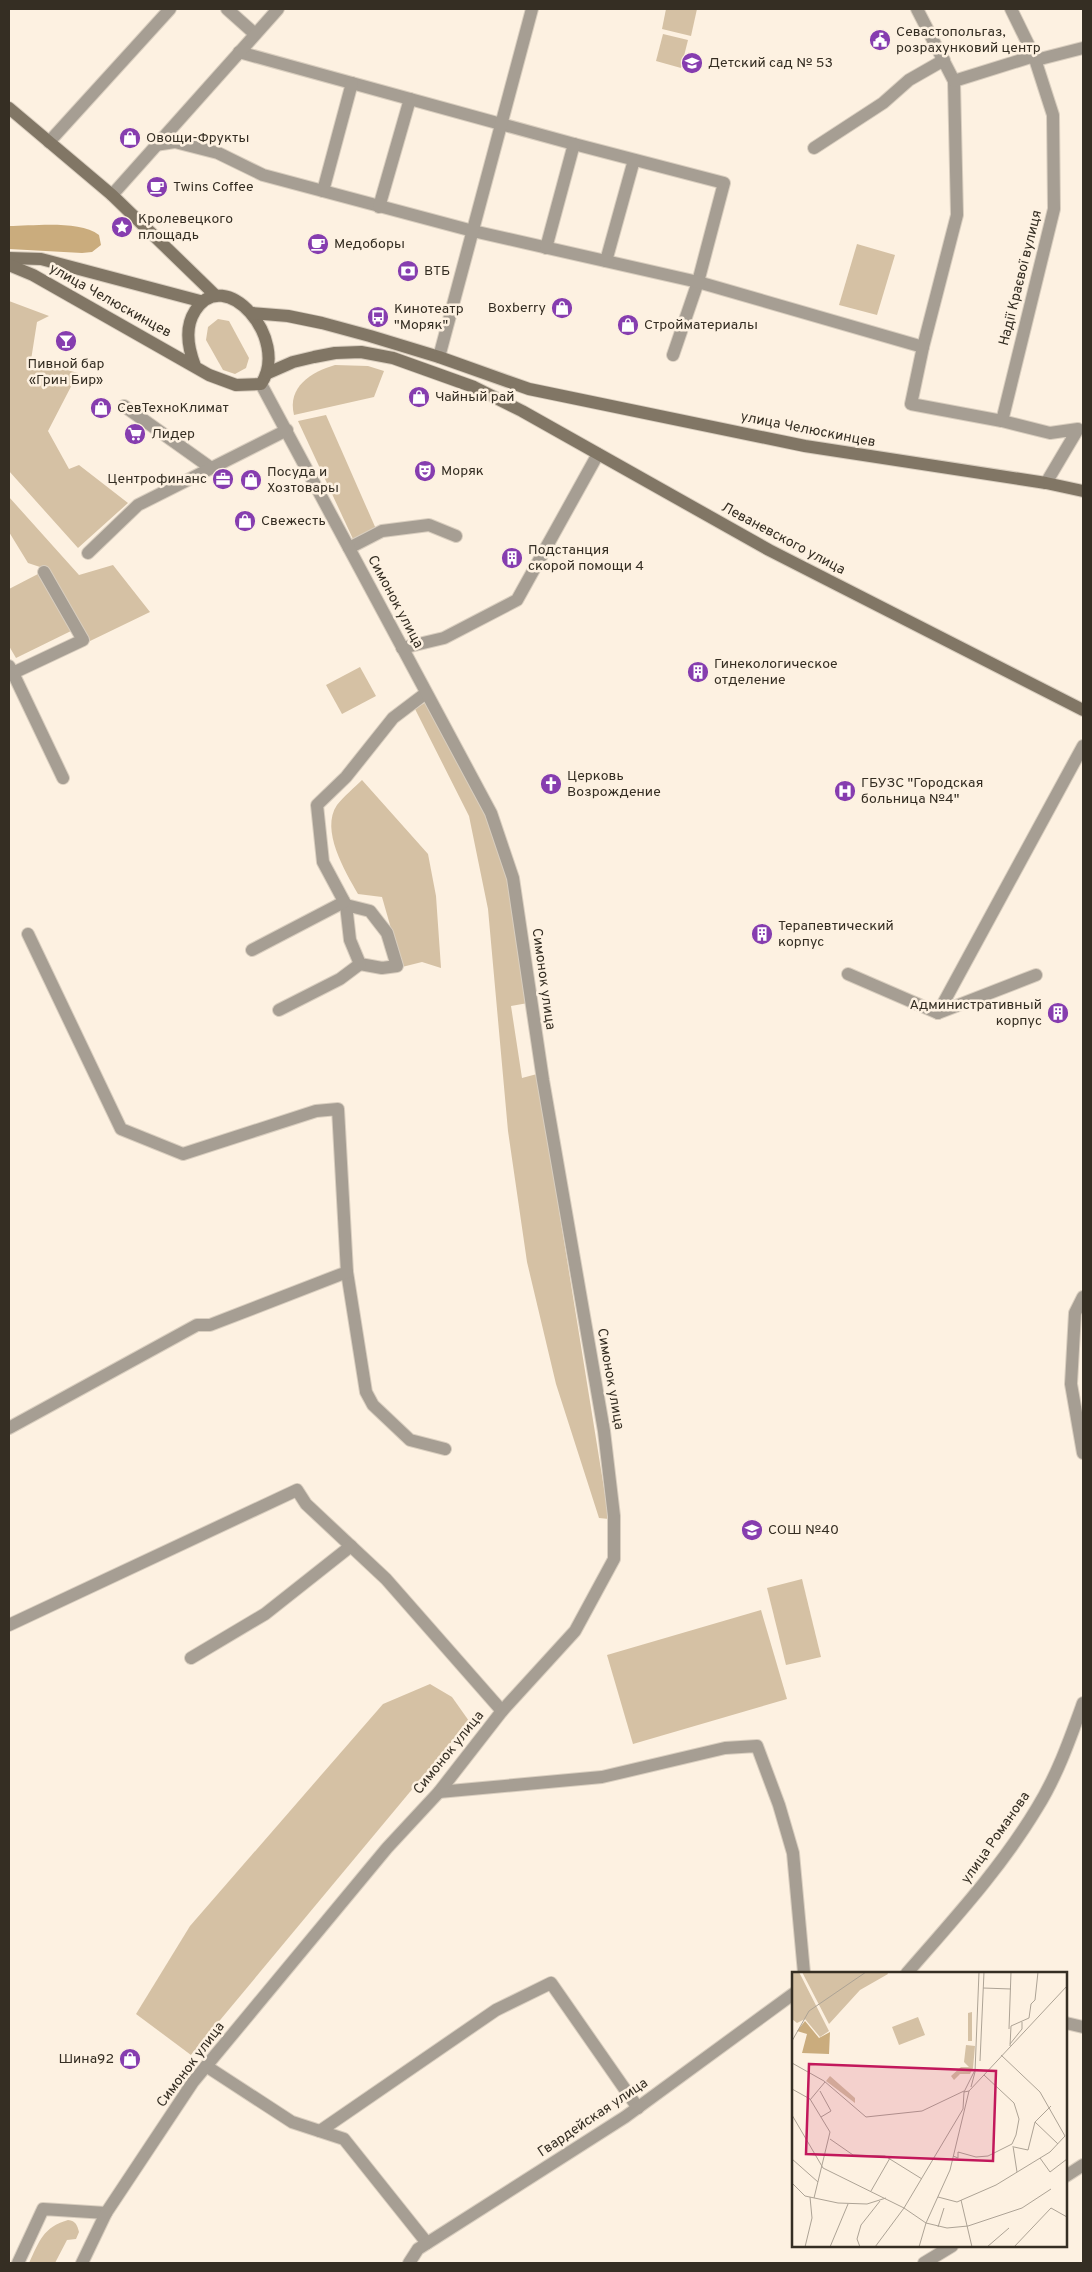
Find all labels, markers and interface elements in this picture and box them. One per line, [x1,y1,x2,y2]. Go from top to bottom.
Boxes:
place label: Севастопольгаз, розрахунковий центр [896,24,1041,57]
public building icon: Севастопольгаз, розрахунковий центр [868,28,892,52]
school or university icon: Детский сад № 53 [680,51,704,75]
place label: Детский сад № 53 [708,55,833,72]
shop icon: Овощи-Фрукты [118,126,142,150]
place label: Овощи-Фрукты [146,130,249,147]
cafe icon: Twins Coffee [145,175,169,199]
place label: Twins Coffee [173,179,254,196]
street label: Надії Краєвої вулиця [996,208,1046,348]
place label: Кролевецкого площадь [138,211,233,244]
place icon: Кролевецкого площадь [110,215,134,239]
cafe icon: Медоборы [306,232,330,256]
place label: Медоборы [334,236,405,253]
bank icon: ВТБ [396,259,420,283]
street label: улица Челюскинцев [46,260,174,342]
place label: ВТБ [424,263,450,280]
shop icon: Boxberry [550,296,574,320]
place label: Boxberry [488,300,546,317]
place label: Кинотеатр "Моряк" [394,301,464,334]
bus stop icon: Кинотеатр "Моряк" [366,305,390,329]
shop icon: Стройматериалы [616,313,640,337]
place label: Стройматериалы [644,317,758,334]
bar icon: Пивной бар «Грин Бир» [54,329,78,353]
place label: Пивной бар «Грин Бир» [28,356,104,389]
shop icon: Чайный рай [407,385,431,409]
place label: Чайный рай [435,389,514,406]
shop icon: СевТехноКлимат [89,396,113,420]
place label: СевТехноКлимат [117,400,229,417]
street label: улица Челюскинцев [739,409,877,451]
supermarket icon: Лидер [123,422,147,446]
place label: Лидер [151,426,195,443]
theatre icon: Моряк [413,459,437,483]
place label: Моряк [441,463,484,480]
place label: Посуда и Хозтовары [267,464,339,497]
office icon: Центрофинанс [211,467,235,491]
shop icon: Посуда и Хозтовары [239,468,263,492]
place label: Центрофинанс [107,471,207,488]
street label: Леваневского улица [718,499,848,579]
shop icon: Свежесть [233,509,257,533]
place label: Свежесть [261,513,326,530]
place label: Подстанция скорой помощи 4 [528,542,644,575]
building icon: Подстанция скорой помощи 4 [500,546,524,570]
street label: Симонок улица [363,553,427,651]
place label: Гинекологическое отделение [714,656,838,689]
building icon: Гинекологическое отделение [686,660,710,684]
place label: Церковь Возрождение [567,768,661,801]
church icon: Церковь Возрождение [539,772,563,796]
place label: ГБУЗС "Городская больница №4" [861,775,983,808]
hospital icon: ГБУЗС "Городская больница №4" [833,779,857,803]
place label: Терапевтический корпус [778,918,894,951]
building icon: Терапевтический корпус [750,922,774,946]
street label: Симонок улица [527,927,559,1031]
place label: Административный корпус [909,997,1042,1030]
building icon: Административный корпус [1046,1001,1070,1025]
street label: Симонок улица [593,1327,627,1431]
school or university icon: СОШ №40 [740,1518,764,1542]
place label: СОШ №40 [768,1522,839,1539]
street label: Симонок улица [410,1708,488,1798]
street label: улица Романова [958,1789,1034,1887]
inset map [792,1972,1067,2247]
street label: Симонок улица [153,2019,229,2111]
shop icon: Шина92 [118,2047,142,2071]
place label: Шина92 [58,2051,114,2068]
street label: Гвардейская улица [535,2075,651,2161]

